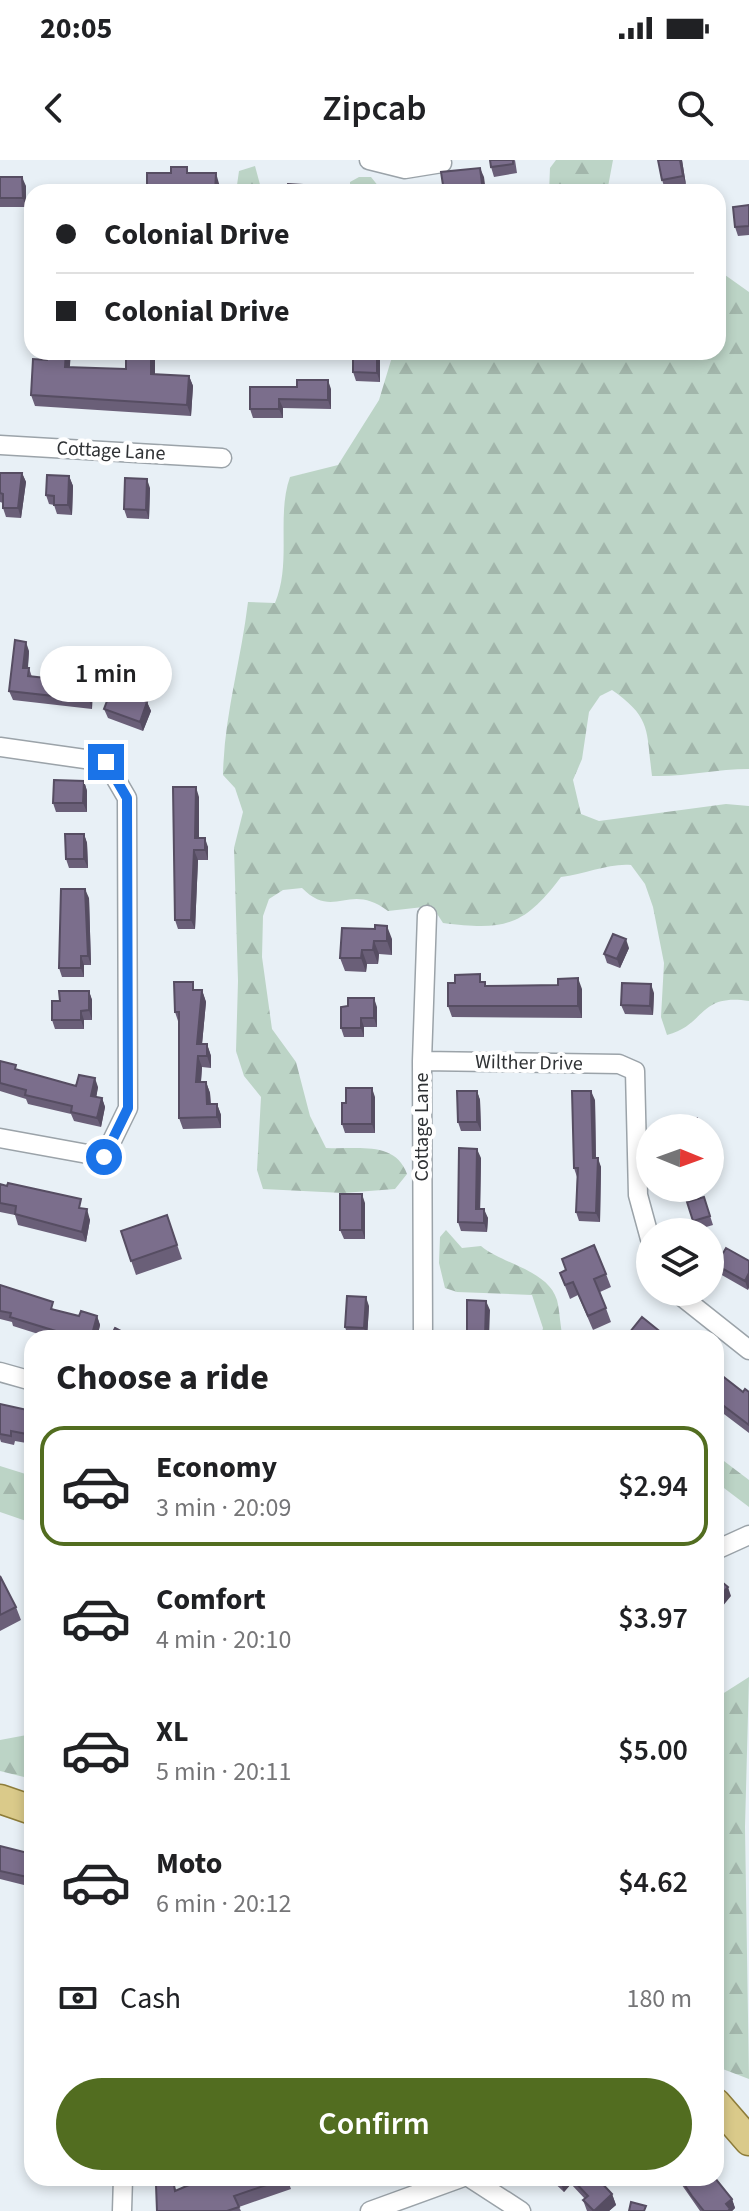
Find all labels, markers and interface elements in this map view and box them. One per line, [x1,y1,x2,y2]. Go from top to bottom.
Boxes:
text: 20:05 [40,7,112,50]
text: Zipcab [322,83,427,134]
icon: back [32,86,76,130]
icon: search [673,86,717,130]
text: Colonial Drive [104,213,289,256]
text: Colonial Drive [104,290,289,333]
street label: Cottage Lane [56,434,166,468]
callout: 1 min [40,646,172,702]
text: 1 min [75,655,137,692]
route end [88,744,124,780]
street label: Wilther Drive [475,1048,583,1078]
street label: Cottage Lane [408,1072,436,1182]
north arrow [636,1114,724,1202]
map controls [636,1114,724,1306]
route start [86,1139,122,1175]
button: layers [636,1218,724,1306]
text: Choose a ride [56,1352,269,1403]
text: Economy [156,1446,277,1489]
icon: car [60,1450,132,1522]
text: $2.94 [618,1465,688,1508]
text: 3 min · 20:09 [156,1489,291,1526]
text: Comfort [156,1578,266,1621]
icon: car [60,1582,132,1654]
text: $3.97 [618,1597,688,1640]
text: 4 min · 20:10 [156,1621,291,1658]
text: XL [156,1710,189,1753]
icon: car [60,1714,132,1786]
text: $5.00 [618,1729,688,1772]
text: 5 min · 20:11 [156,1753,291,1790]
text: Moto [156,1842,222,1885]
icon: car [60,1846,132,1918]
text: $4.62 [618,1861,688,1904]
text: 6 min · 20:12 [156,1885,291,1922]
icon: cash [56,1976,100,2020]
text: Cash [120,1977,181,2020]
text: 180 m [626,1980,692,2017]
button: Confirm [56,2078,692,2170]

